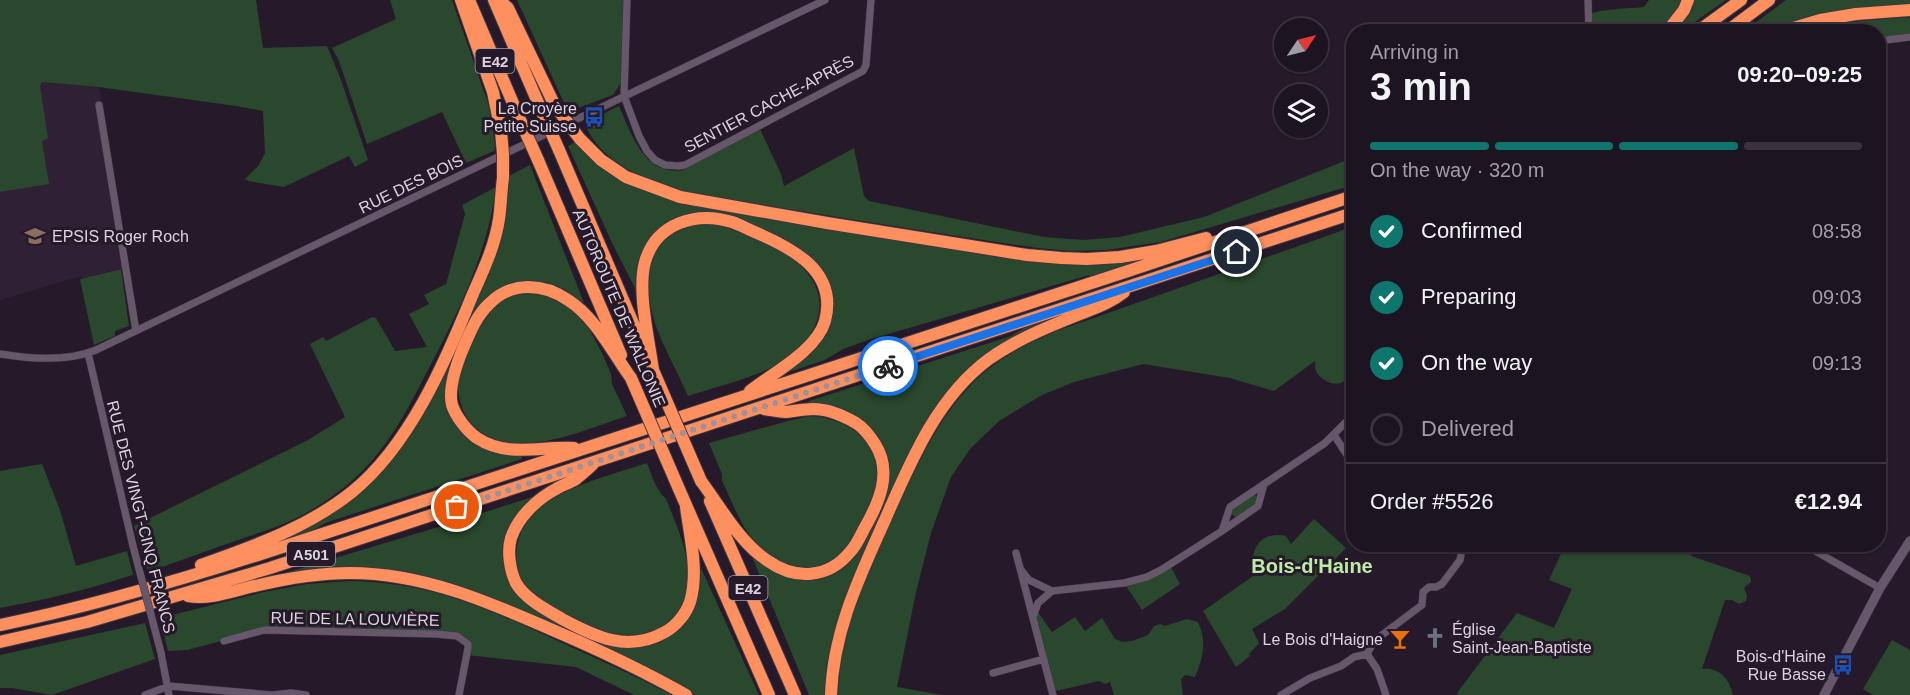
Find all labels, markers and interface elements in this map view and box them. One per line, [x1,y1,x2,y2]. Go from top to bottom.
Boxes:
north arrow [1274,18,1328,72]
map controls [1274,18,1328,138]
text: Arriving in [1370,41,1459,63]
road number: E42 [476,49,514,73]
street label: SENTIER CACHE-APRÈS [681,51,857,156]
text: 09:20–09:25 [1737,62,1862,87]
text: 3 min [1370,65,1472,108]
button: layers [1274,84,1328,138]
place label: La Croyère Petite Suisse [484,100,577,135]
bus stop icon: La Croyère Petite Suisse [582,105,606,129]
street label: RUE DES BOIS [356,151,466,217]
text: On the way · 320 m [1370,159,1545,181]
street label: AUTOROUTE DE WALLONIE [569,206,669,410]
icon: check [1370,215,1403,248]
text: Confirmed [1421,218,1522,243]
text: 08:58 [1812,220,1862,242]
school or university icon: EPSIS Roger Roch [23,224,47,248]
pin [1211,226,1262,277]
place label: EPSIS Roger Roch [52,228,189,245]
icon: home [1220,235,1253,268]
icon: check [1370,281,1403,314]
text: Preparing [1421,284,1516,309]
text: 09:03 [1812,286,1862,308]
courier [858,336,918,396]
icon: check [1370,347,1403,380]
icon: bike [872,350,905,383]
text: On the way [1421,350,1532,375]
text: 09:13 [1812,352,1862,374]
street label: RUE DES VINGT-CINQ FRANCS [104,399,178,635]
text: Delivered [1421,416,1514,441]
pin [431,481,482,532]
text: Order #5526 [1370,489,1494,514]
text: €12.94 [1795,489,1862,514]
icon: bag [440,490,473,523]
road number: A501 [287,542,335,566]
district label: Bois-d'Haine [1251,555,1373,577]
road number: E42 [728,576,768,600]
street label: RUE DE LA LOUVIÈRE [270,608,440,629]
place label: Église Saint-Jean-Baptiste [1452,620,1592,656]
church icon: Église Saint-Jean-Baptiste [1423,626,1447,650]
bar icon: Le Bois d'Haigne [1388,627,1412,651]
place label: Le Bois d'Haigne [1263,631,1383,648]
place label: Bois-d'Haine Rue Basse [1736,648,1826,683]
bus stop icon: Bois-d'Haine Rue Basse [1831,653,1855,677]

